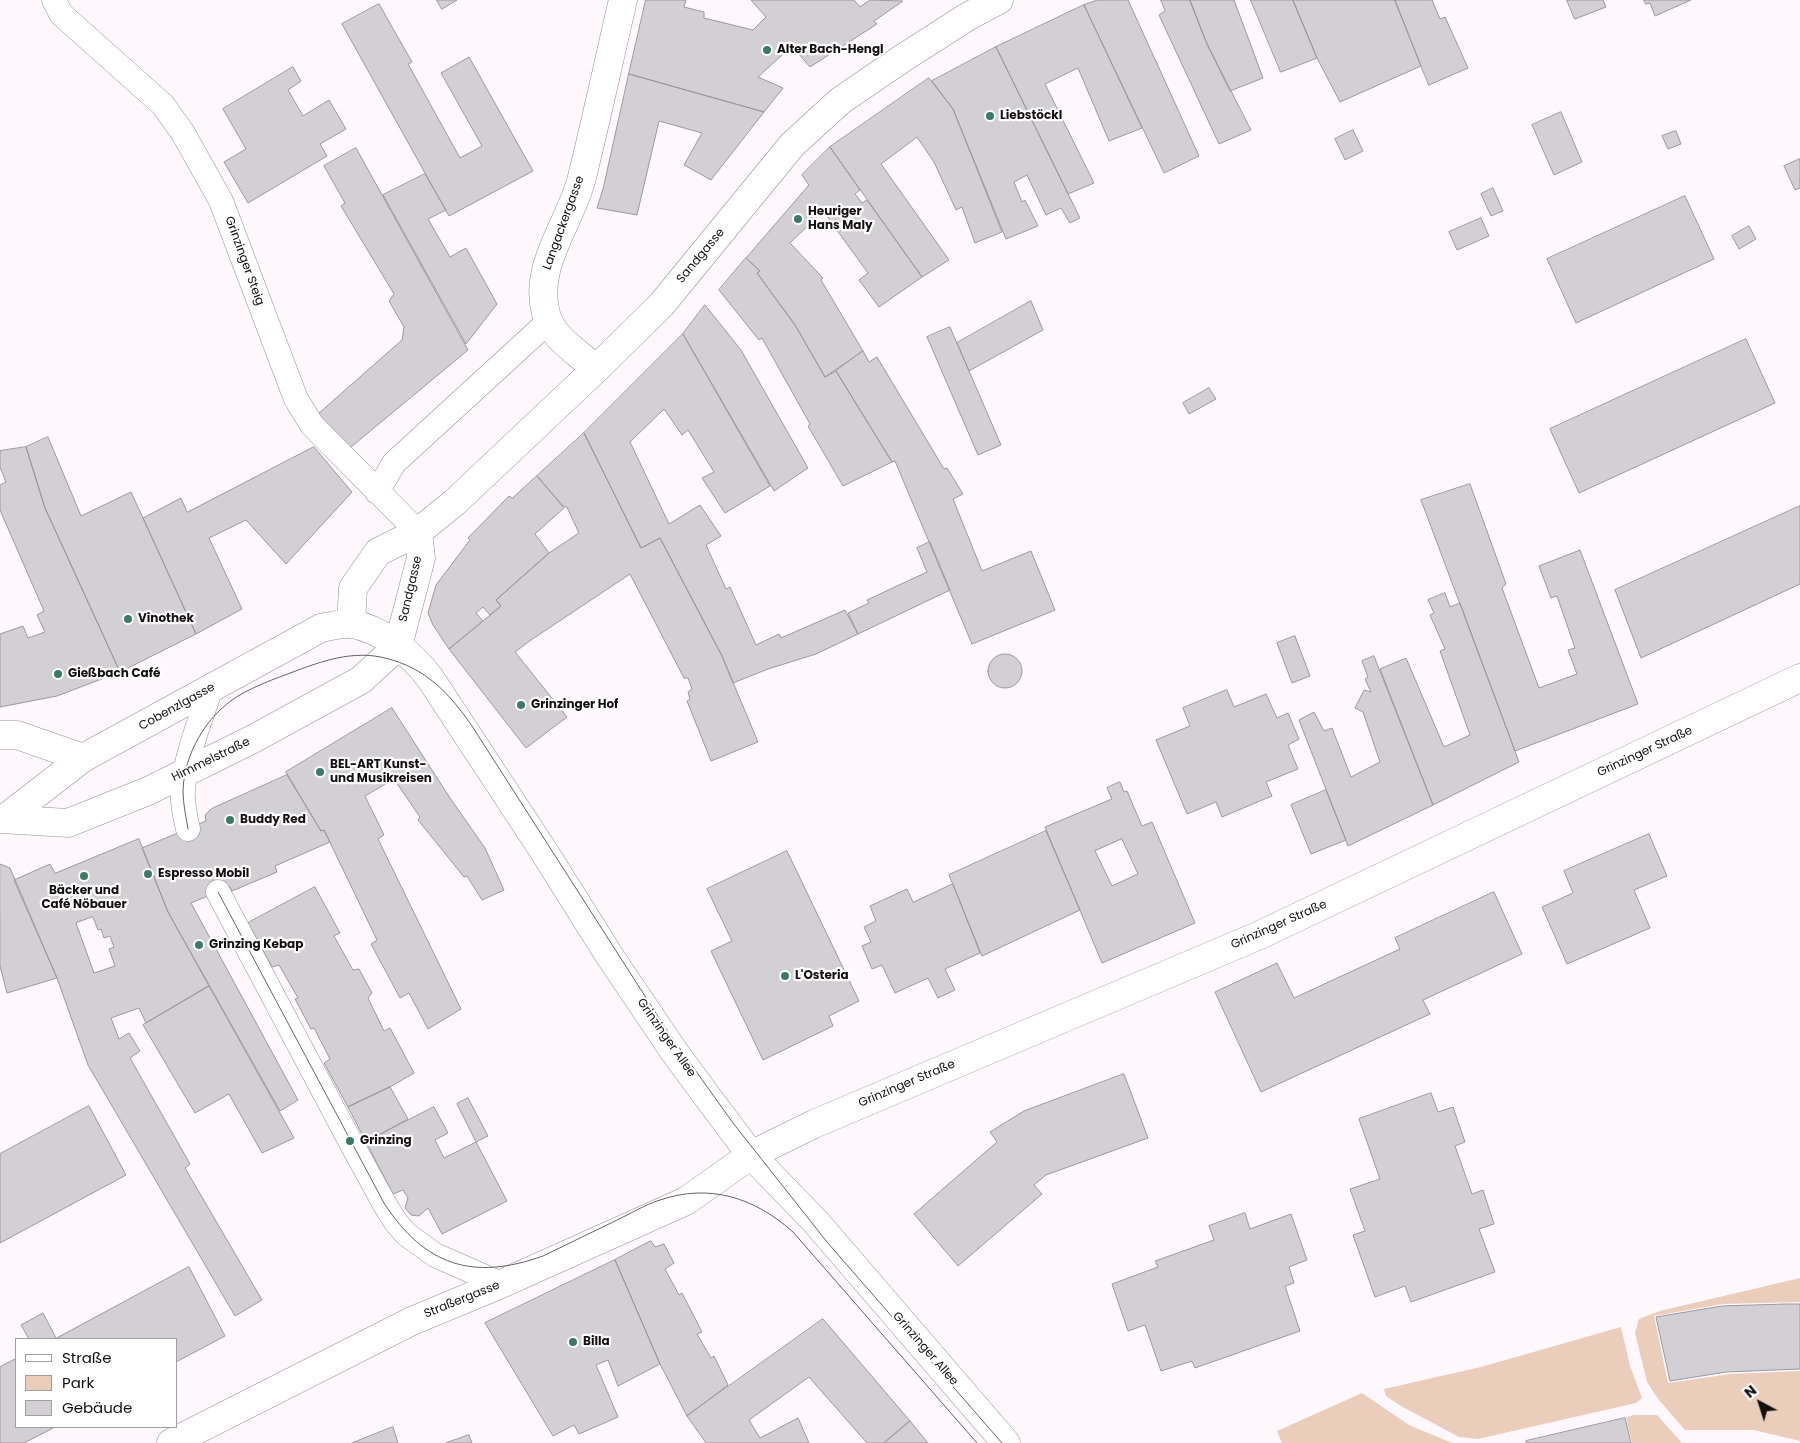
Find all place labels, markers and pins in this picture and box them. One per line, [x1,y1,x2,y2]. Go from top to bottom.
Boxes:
place label: Alter Bach-Hengl [777,43,884,57]
marker: Alter Bach-Hengl [761,44,773,56]
place label: Liebstöckl [1000,109,1062,123]
marker: Liebstöckl [984,110,996,122]
place label: Heuriger Hans Maly [808,205,873,233]
marker: Heuriger Hans Maly [792,213,804,225]
place label: Vinothek [138,612,194,626]
marker: Vinothek [122,613,134,625]
place label: Gießbach Café [68,667,160,681]
marker: Gießbach Café [52,668,64,680]
place label: Grinzinger Hof [531,698,618,712]
marker: Grinzinger Hof [515,699,527,711]
place label: BEL-ART Kunst- und Musikreisen [330,758,432,786]
marker: BEL-ART Kunst- und Musikreisen [314,766,326,778]
place label: Buddy Red [240,813,306,827]
marker: Buddy Red [224,814,236,826]
place label: Espresso Mobil [158,867,249,881]
marker: Espresso Mobil [142,868,154,880]
marker: Bäcker und Café Nöbauer [78,870,90,882]
place label: Bäcker und Café Nöbauer [41,884,127,912]
place label: Grinzing Kebap [209,938,303,952]
marker: Grinzing Kebap [193,939,205,951]
place label: L'Osteria [795,969,849,983]
marker: L'Osteria [779,970,791,982]
place label: Grinzing [360,1134,412,1148]
marker: Grinzing [344,1135,356,1147]
place label: Billa [583,1335,610,1349]
marker: Billa [567,1336,579,1348]

